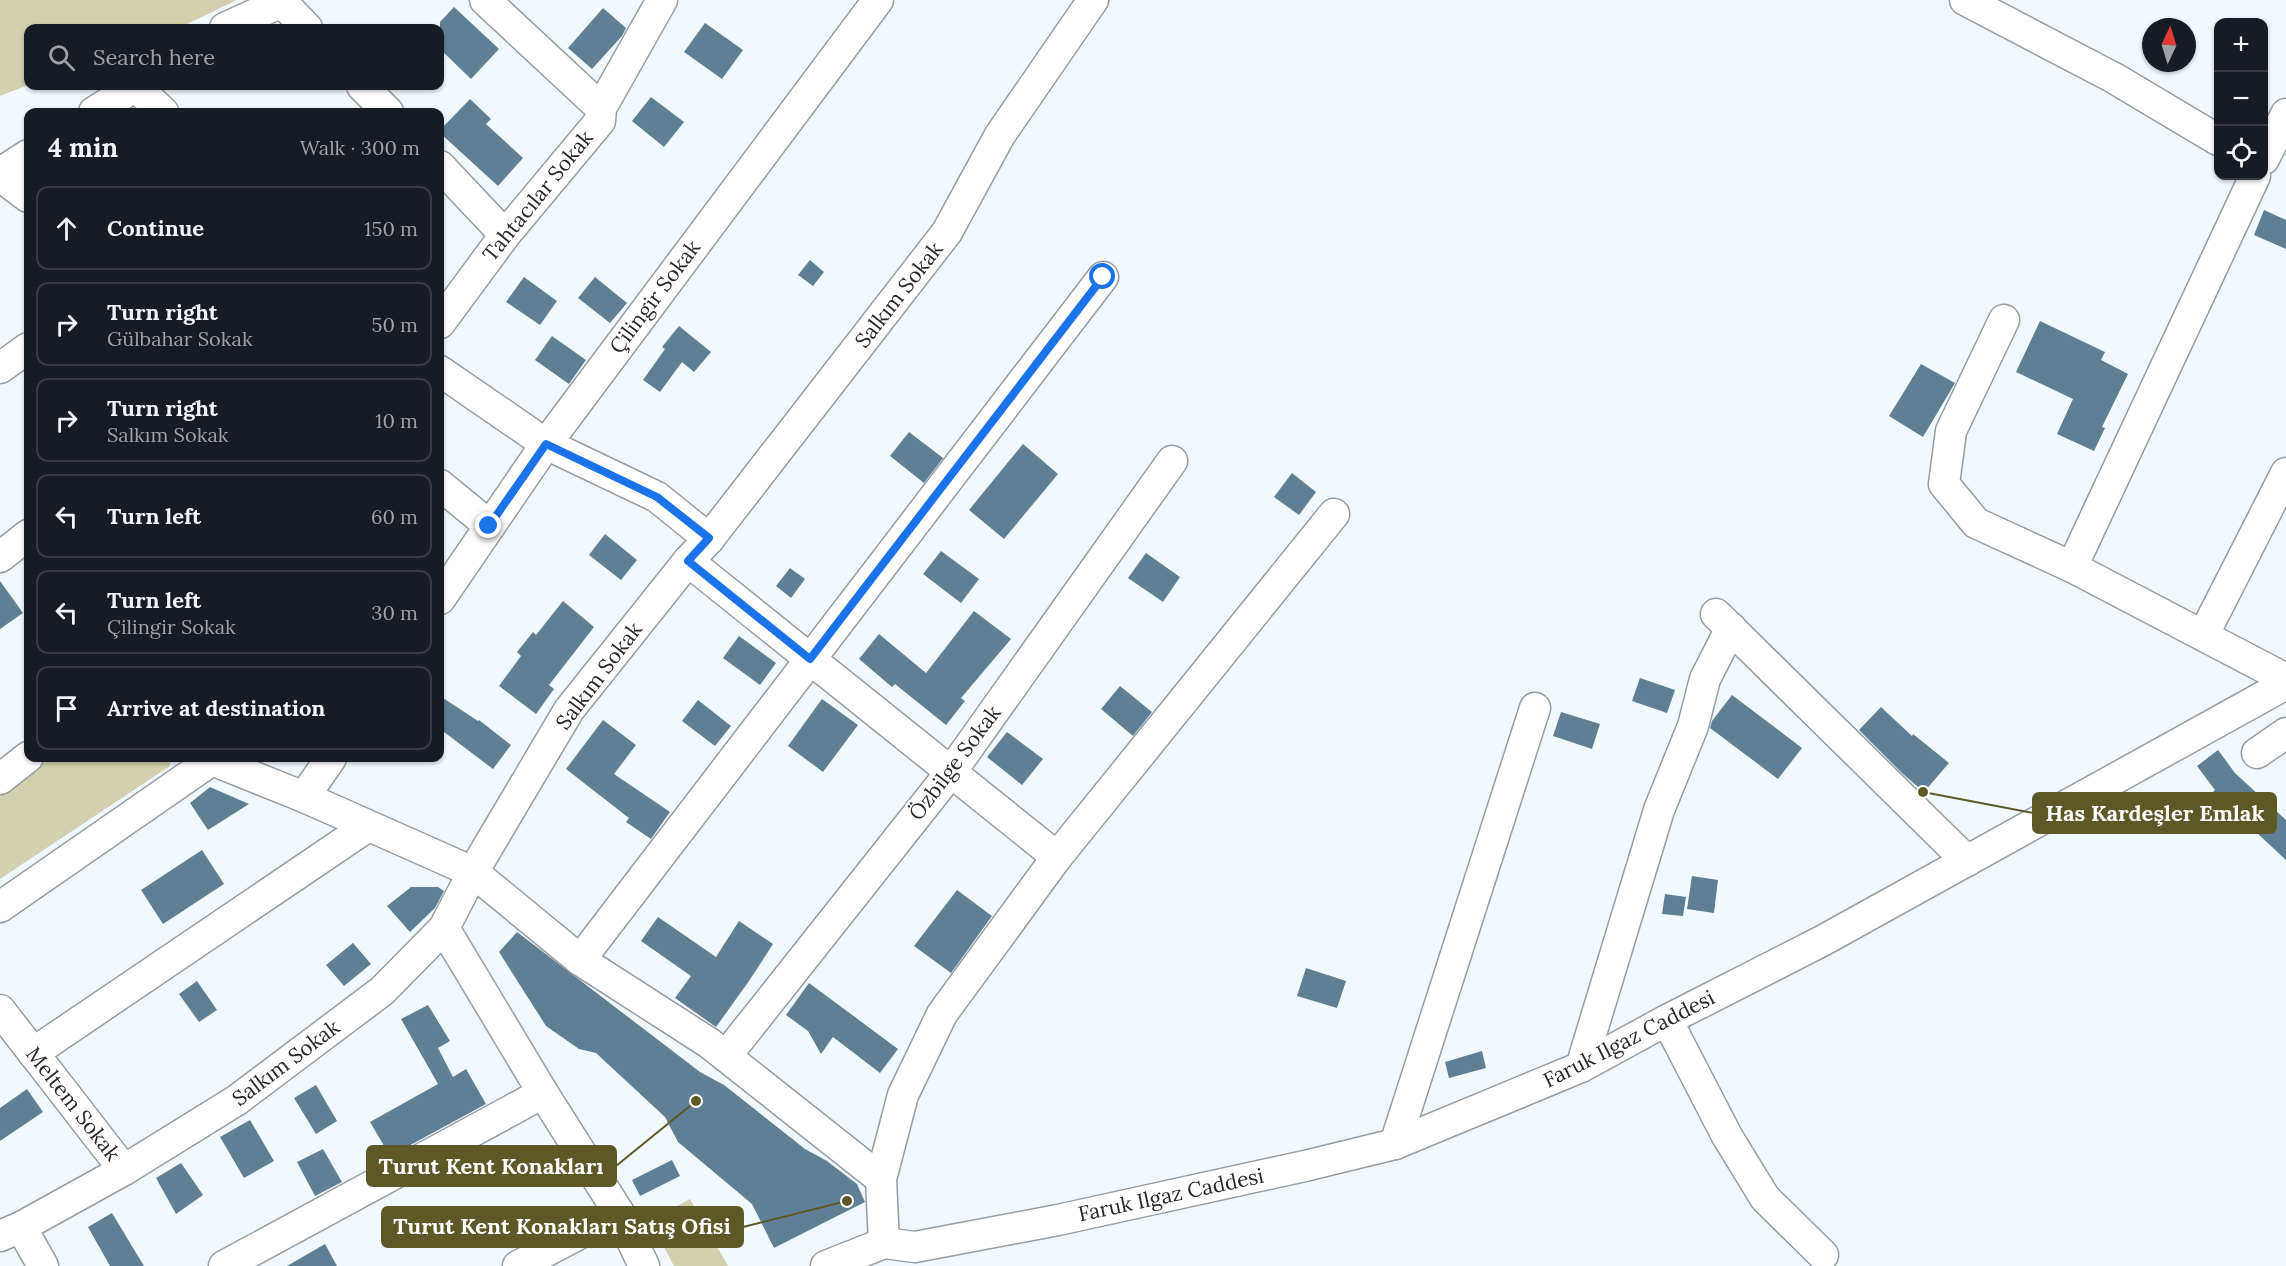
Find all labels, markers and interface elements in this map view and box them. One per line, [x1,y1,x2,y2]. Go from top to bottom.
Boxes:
north arrow [2142,18,2196,72]
map controls [2214,18,2268,180]
button: + [2214,18,2268,72]
search box [24,24,444,90]
icon: search [45,41,78,74]
text: Search here [93,43,215,71]
button: − [2214,72,2268,126]
street label: Tahtacılar Sokak [476,124,599,267]
button: locate [2214,126,2268,180]
text: 4 min [48,131,118,164]
text: Walk · 300 m [300,135,420,160]
icon: ahead [50,212,83,245]
text: Continue [107,214,204,242]
text: 150 m [364,216,418,241]
street label: Çilingir Sokak [603,234,706,359]
street label: Salkım Sokak [849,236,949,353]
route start [1089,263,1115,289]
text: Turn right [107,298,218,326]
icon: right [50,308,83,341]
text: 50 m [372,312,418,337]
text: Gülbahar Sokak [107,326,253,351]
text: Turn right [107,394,218,422]
icon: right [50,404,83,437]
text: 10 m [375,408,418,433]
text: Salkım Sokak [107,422,228,447]
icon: left [50,500,83,533]
text: Turn left [107,502,201,530]
text: 60 m [371,504,418,529]
route end [475,512,501,538]
text: Turn left [107,586,201,614]
icon: left [50,596,83,629]
text: 30 m [371,600,418,625]
text: Çilingir Sokak [107,614,236,639]
street label: Salkım Sokak [549,616,648,735]
icon: arrive [50,692,83,725]
text: Arrive at destination [107,694,325,722]
street label: Özbilge Sokak [903,699,1007,826]
callout: Has Kardeşler Emlak [2033,793,2276,833]
text: Has Kardeşler Emlak [2046,799,2264,827]
street label: Faruk Ilgaz Caddesi [1538,984,1719,1093]
street label: Salkım Sokak [227,1013,345,1112]
street label: Meltem Sokak [20,1041,127,1167]
callout: Turut Kent Konakları [367,1146,616,1186]
text: Turut Kent Konakları [379,1152,603,1180]
street label: Faruk Ilgaz Caddesi [1076,1162,1266,1227]
callout: Turut Kent Konakları Satış Ofisi [382,1207,743,1247]
text: Turut Kent Konakları Satış Ofisi [393,1212,731,1240]

